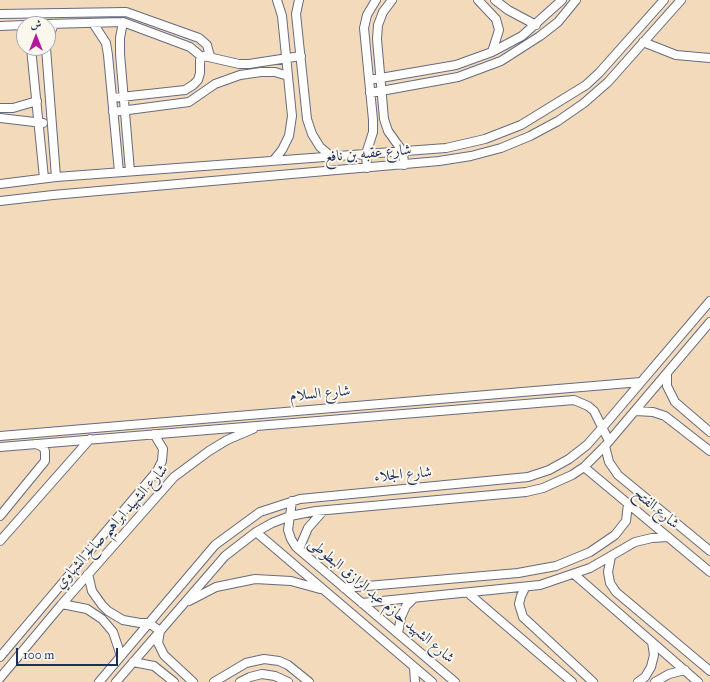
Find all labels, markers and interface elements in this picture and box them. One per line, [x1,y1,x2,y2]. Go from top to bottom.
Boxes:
north arrow [16,16,56,56]
text: ش [31,18,41,31]
street label: شارع عقبه بن نافع [324,141,412,167]
street label: شارع السلام [289,382,351,406]
street label: شارع الشهيد ابراهيم صالح الشهاوي [52,461,172,593]
street label: شارع الجلاء [373,464,433,486]
street label: شارع الفتح [630,485,682,533]
street label: شارع الشهيد حازم عبد الرازق البطوطى [304,535,458,667]
scale bar [18,640,120,666]
text: 100 m [23,648,54,662]

